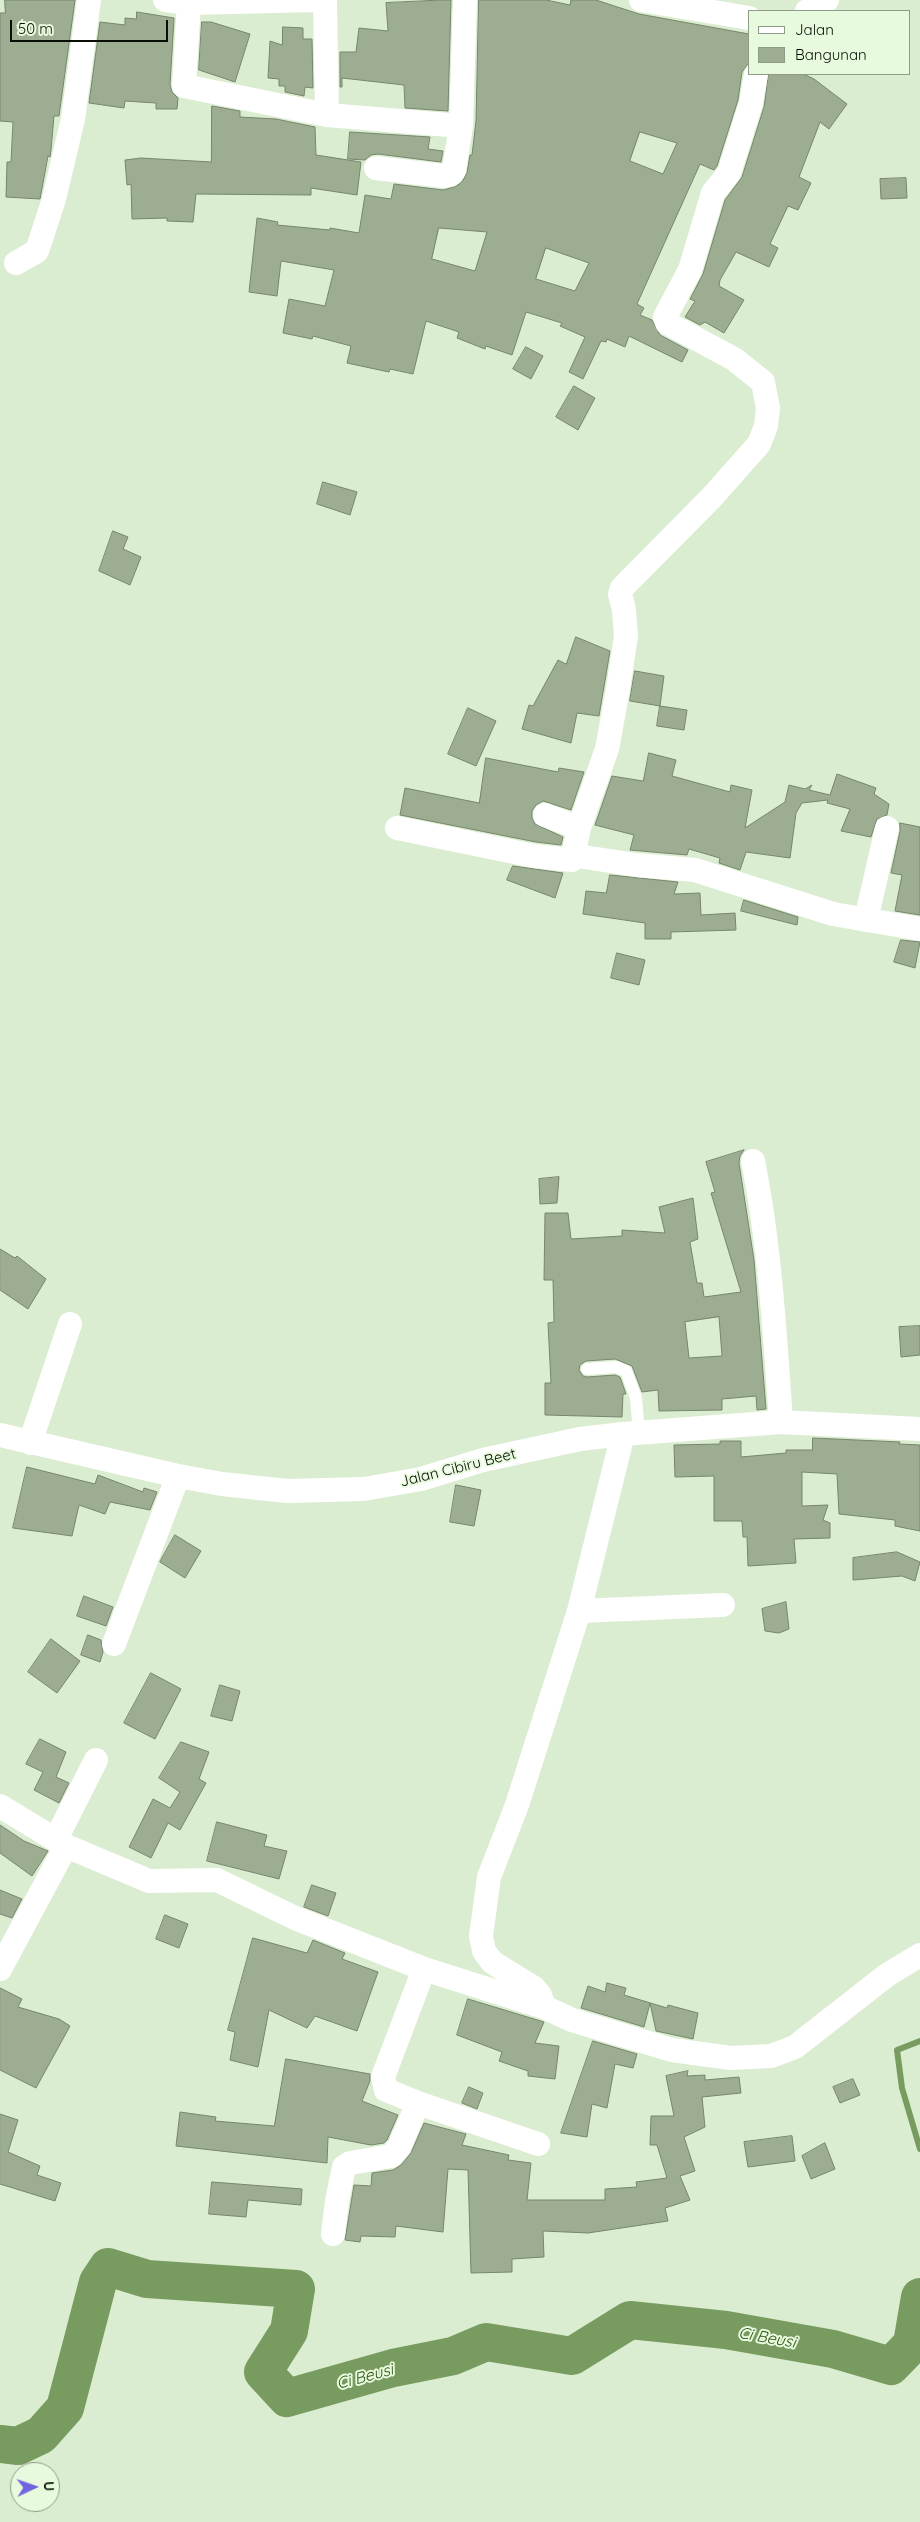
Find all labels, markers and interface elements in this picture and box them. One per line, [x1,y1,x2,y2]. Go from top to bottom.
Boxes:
scale bar [12,10,170,42]
legend [748,10,910,75]
text: 50 m [18,19,53,38]
text: Jalan [795,20,834,39]
text: Bangunan [795,45,867,64]
street label: Jalan Cibiru Beet [398,1445,518,1491]
water label: Ci Beusi [737,2324,797,2352]
water label: Ci Beusi [335,2360,395,2394]
north arrow [10,2462,60,2512]
text: U [40,2481,58,2492]

